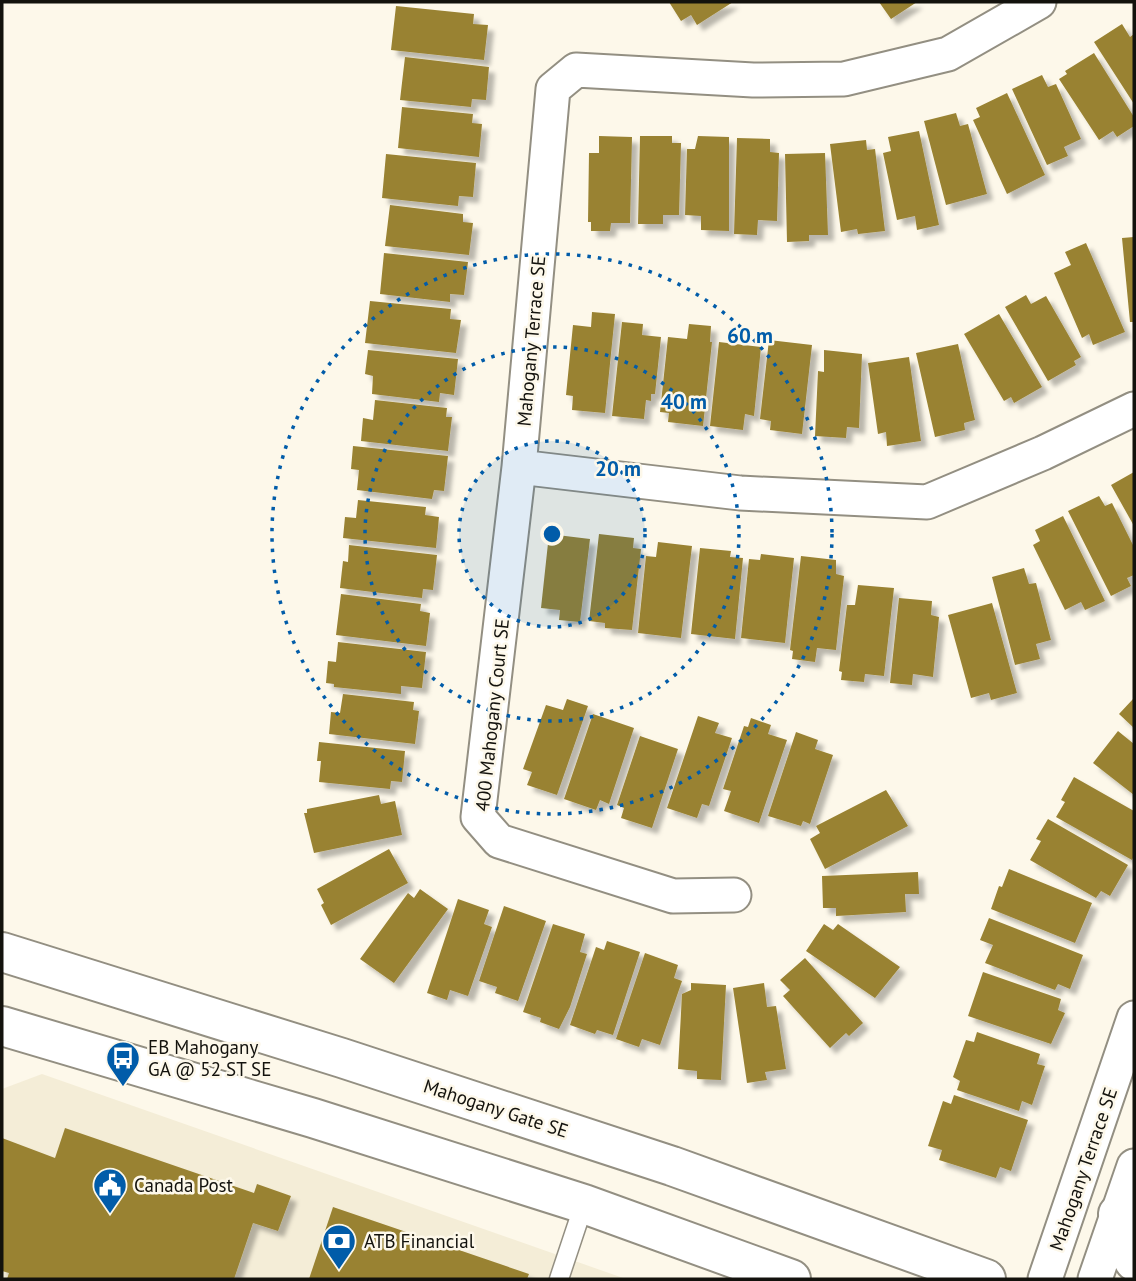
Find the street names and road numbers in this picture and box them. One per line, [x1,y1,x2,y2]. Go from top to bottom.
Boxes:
street label: Mahogany Terrace SE [512,255,550,427]
street label: 400 Mahogany Court SE [470,617,514,813]
street label: Mahogany Gate SE [421,1073,571,1143]
street label: Mahogany Terrace SE [1044,1084,1122,1254]

